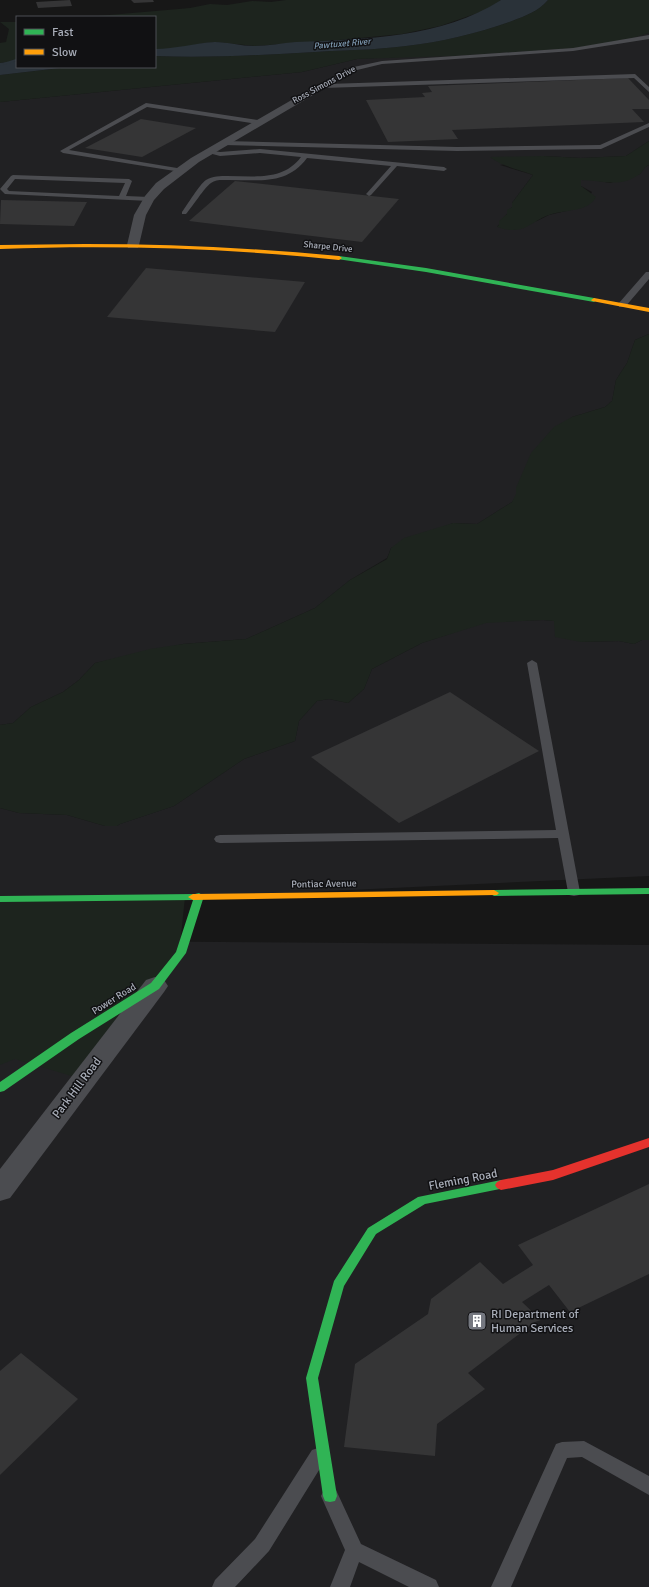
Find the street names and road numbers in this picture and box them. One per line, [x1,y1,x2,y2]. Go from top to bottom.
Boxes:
street label: Ross Simons Drive [290,63,358,106]
street label: Sharpe Drive [303,239,354,255]
street label: Pontiac Avenue [291,877,357,891]
street label: Power Road [90,981,138,1017]
street label: Park Hill Road [49,1055,105,1121]
street label: Fleming Road [427,1166,499,1194]

